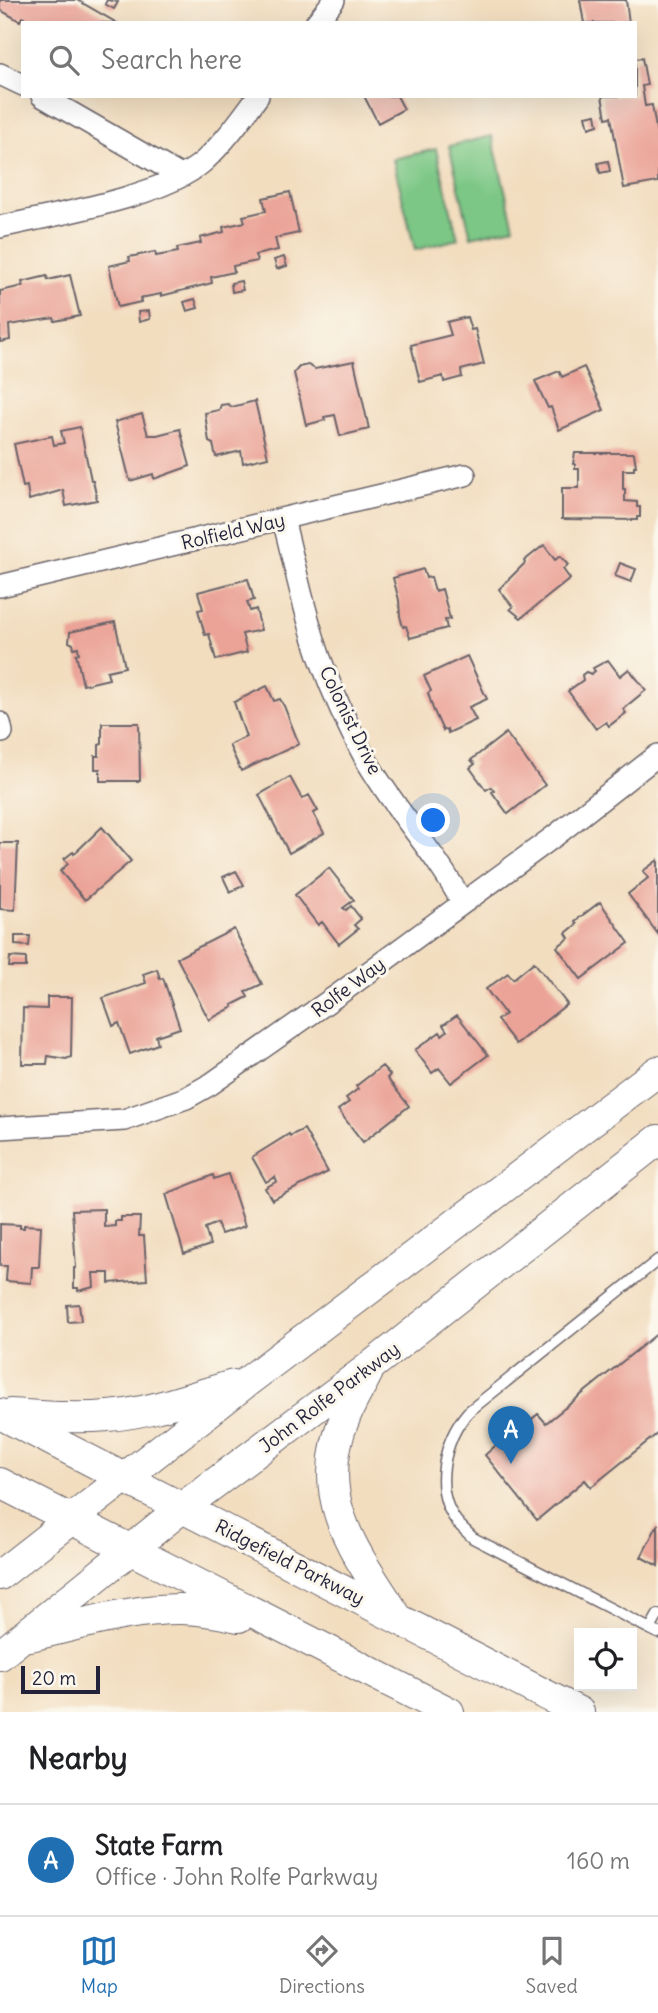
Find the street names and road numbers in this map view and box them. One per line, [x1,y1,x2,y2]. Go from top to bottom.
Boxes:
street label: Rolfield Way [179,507,287,555]
street label: Colonist Drive [314,662,388,778]
street label: Rolfe Way [307,952,389,1022]
street label: John Rolfe Parkway [254,1336,404,1458]
street label: Ridgefield Parkway [211,1514,369,1610]

